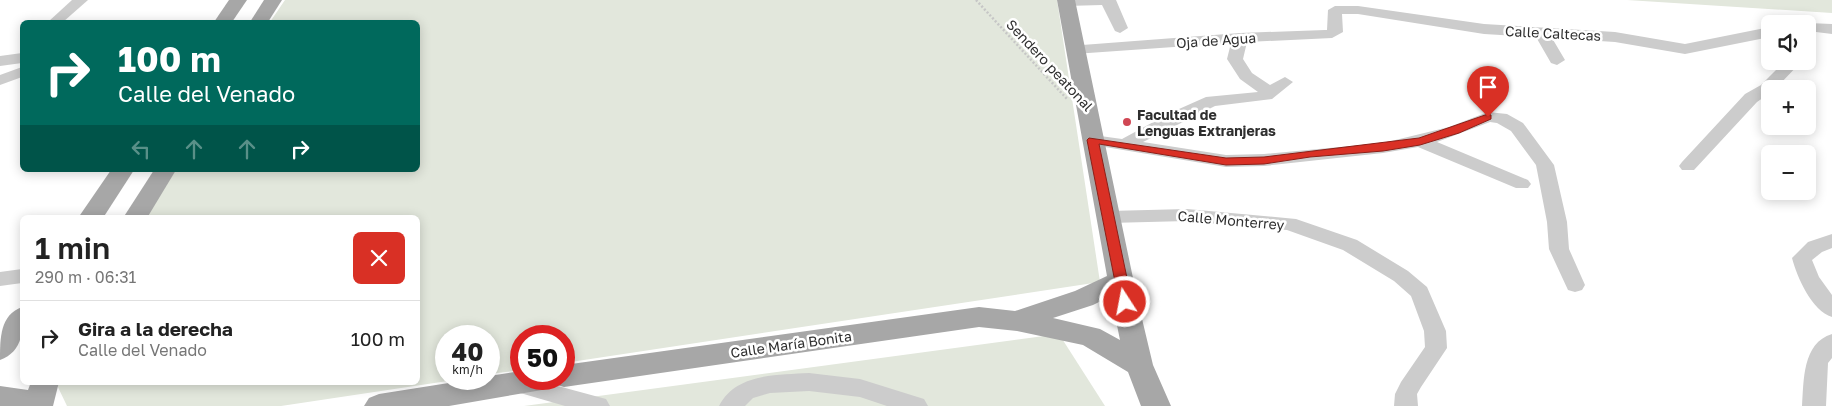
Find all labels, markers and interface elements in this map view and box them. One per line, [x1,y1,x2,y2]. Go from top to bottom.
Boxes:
map controls [1761,15,1816,200]
button: sound [1761,15,1816,70]
street label: Sendero peatonal [1003,16,1097,114]
street label: Calle Caltecas [1505,22,1601,44]
street label: Oja de Agua [1176,29,1256,51]
text: 100 m [118,38,221,80]
icon: right [35,40,100,105]
pin [1467,66,1509,117]
icon: arrive [1474,73,1502,101]
text: Calle del Venado [118,80,295,107]
button: + [1761,80,1816,135]
place label: Facultad de Lenguas Extranjeras [1137,106,1276,139]
marker: Facultad de Lenguas Extranjeras [1121,116,1133,128]
icon: left [127,135,155,163]
icon: ahead [180,135,208,163]
icon: ahead [233,135,261,163]
icon: right [286,135,314,163]
button: − [1761,145,1816,200]
street label: Calle Monterrey [1177,207,1285,233]
text: 1 min [35,230,110,266]
button: close [353,232,405,284]
text: 290 m · 06:31 [35,267,136,287]
position arrow [1098,275,1150,327]
text: Gira a la derecha [78,317,233,340]
icon: right [35,324,63,352]
speed limit sign: 50 [510,325,575,390]
text: 100 m [351,327,405,350]
street label: Calle María Bonita [729,327,853,361]
text: 40 [452,336,483,367]
text: Calle del Venado [78,340,207,360]
text: km/h [452,362,483,377]

